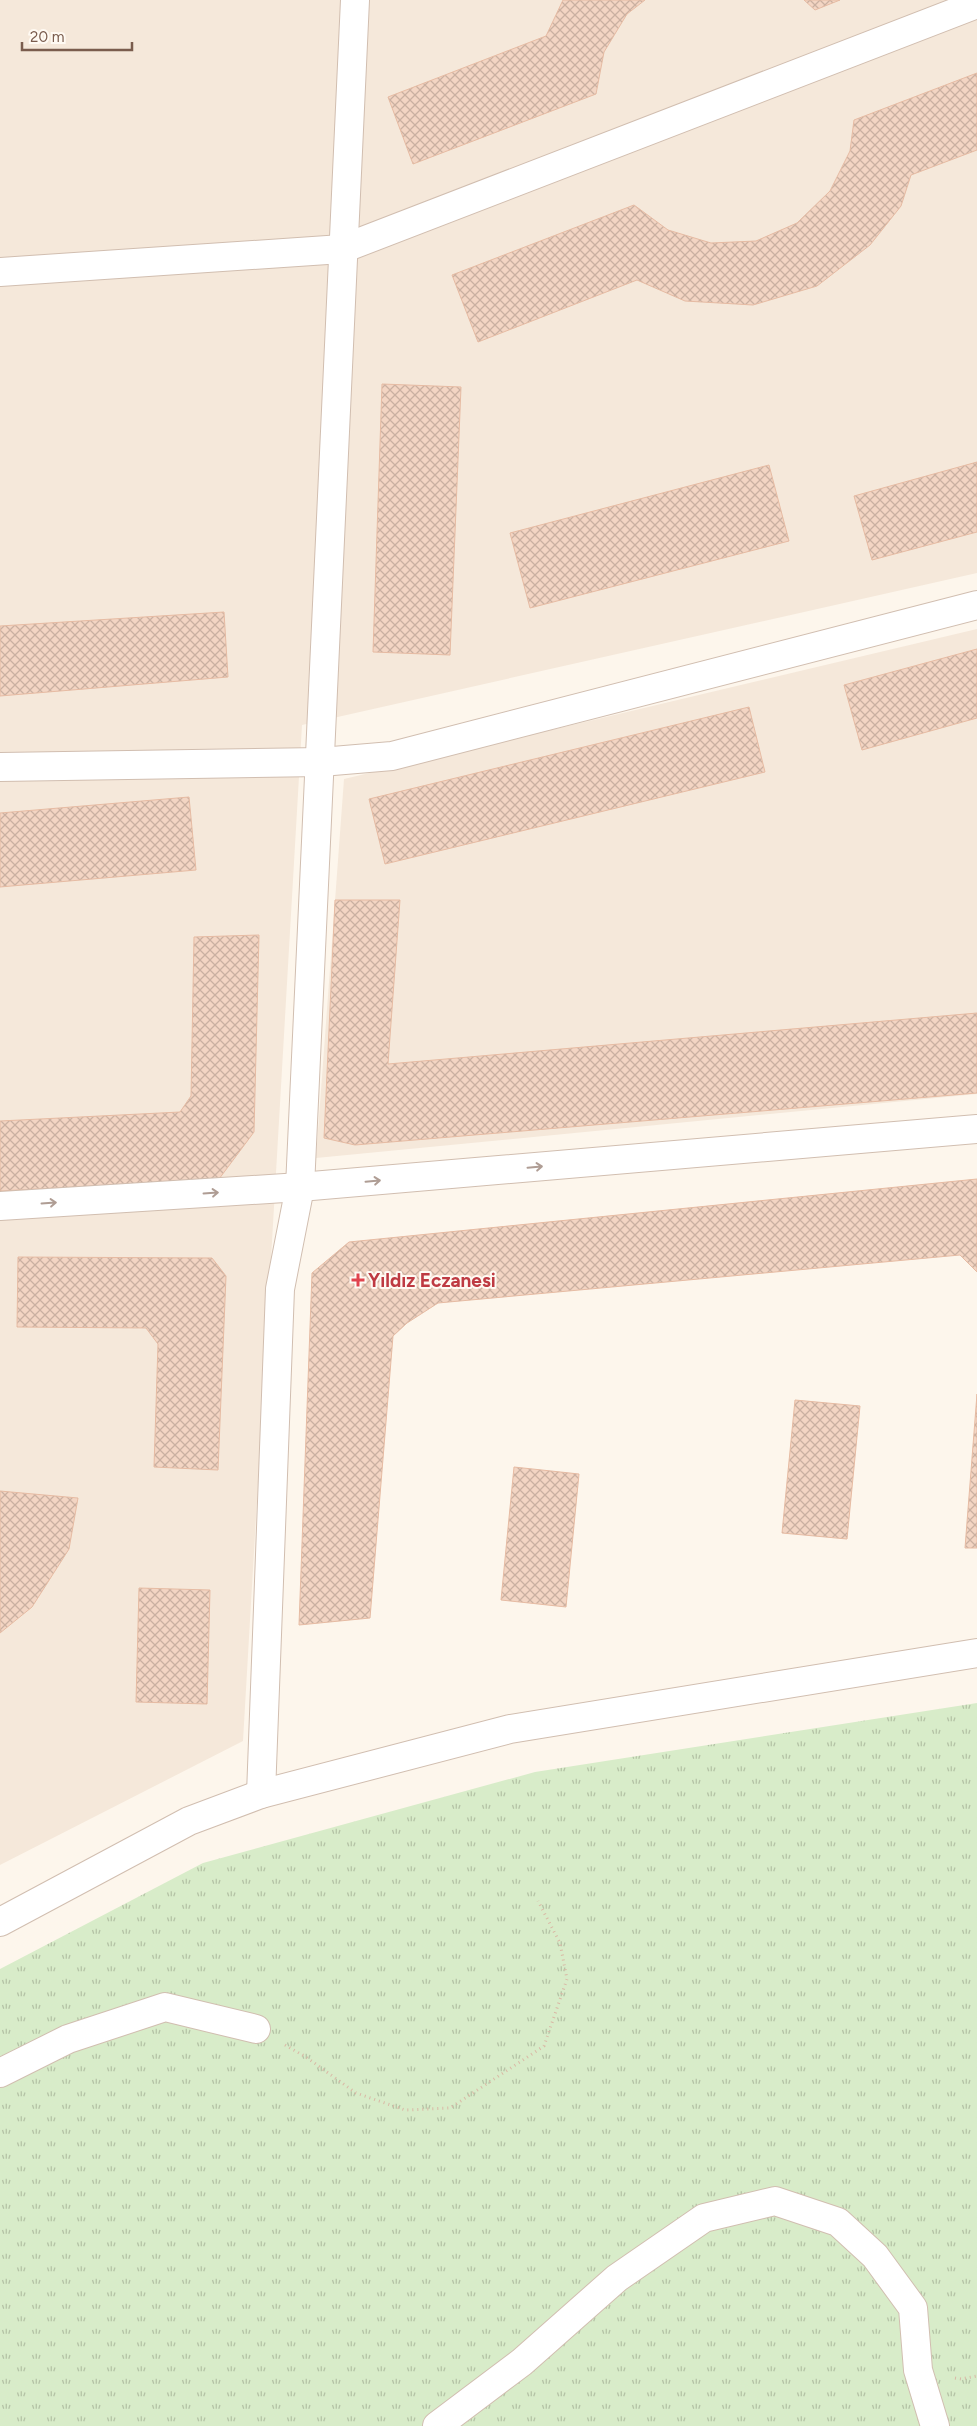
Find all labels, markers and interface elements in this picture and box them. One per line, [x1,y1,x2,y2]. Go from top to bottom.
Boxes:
scale bar [22,20,132,52]
text: 20 m [30,28,64,46]
one-way arrow [527,1162,543,1172]
one-way arrow [365,1176,381,1185]
one-way arrow [203,1188,219,1197]
one-way arrow [40,1198,56,1207]
place label: Yıldız Eczanesi [368,1269,496,1292]
marker: Yıldız Eczanesi [352,1274,364,1286]

